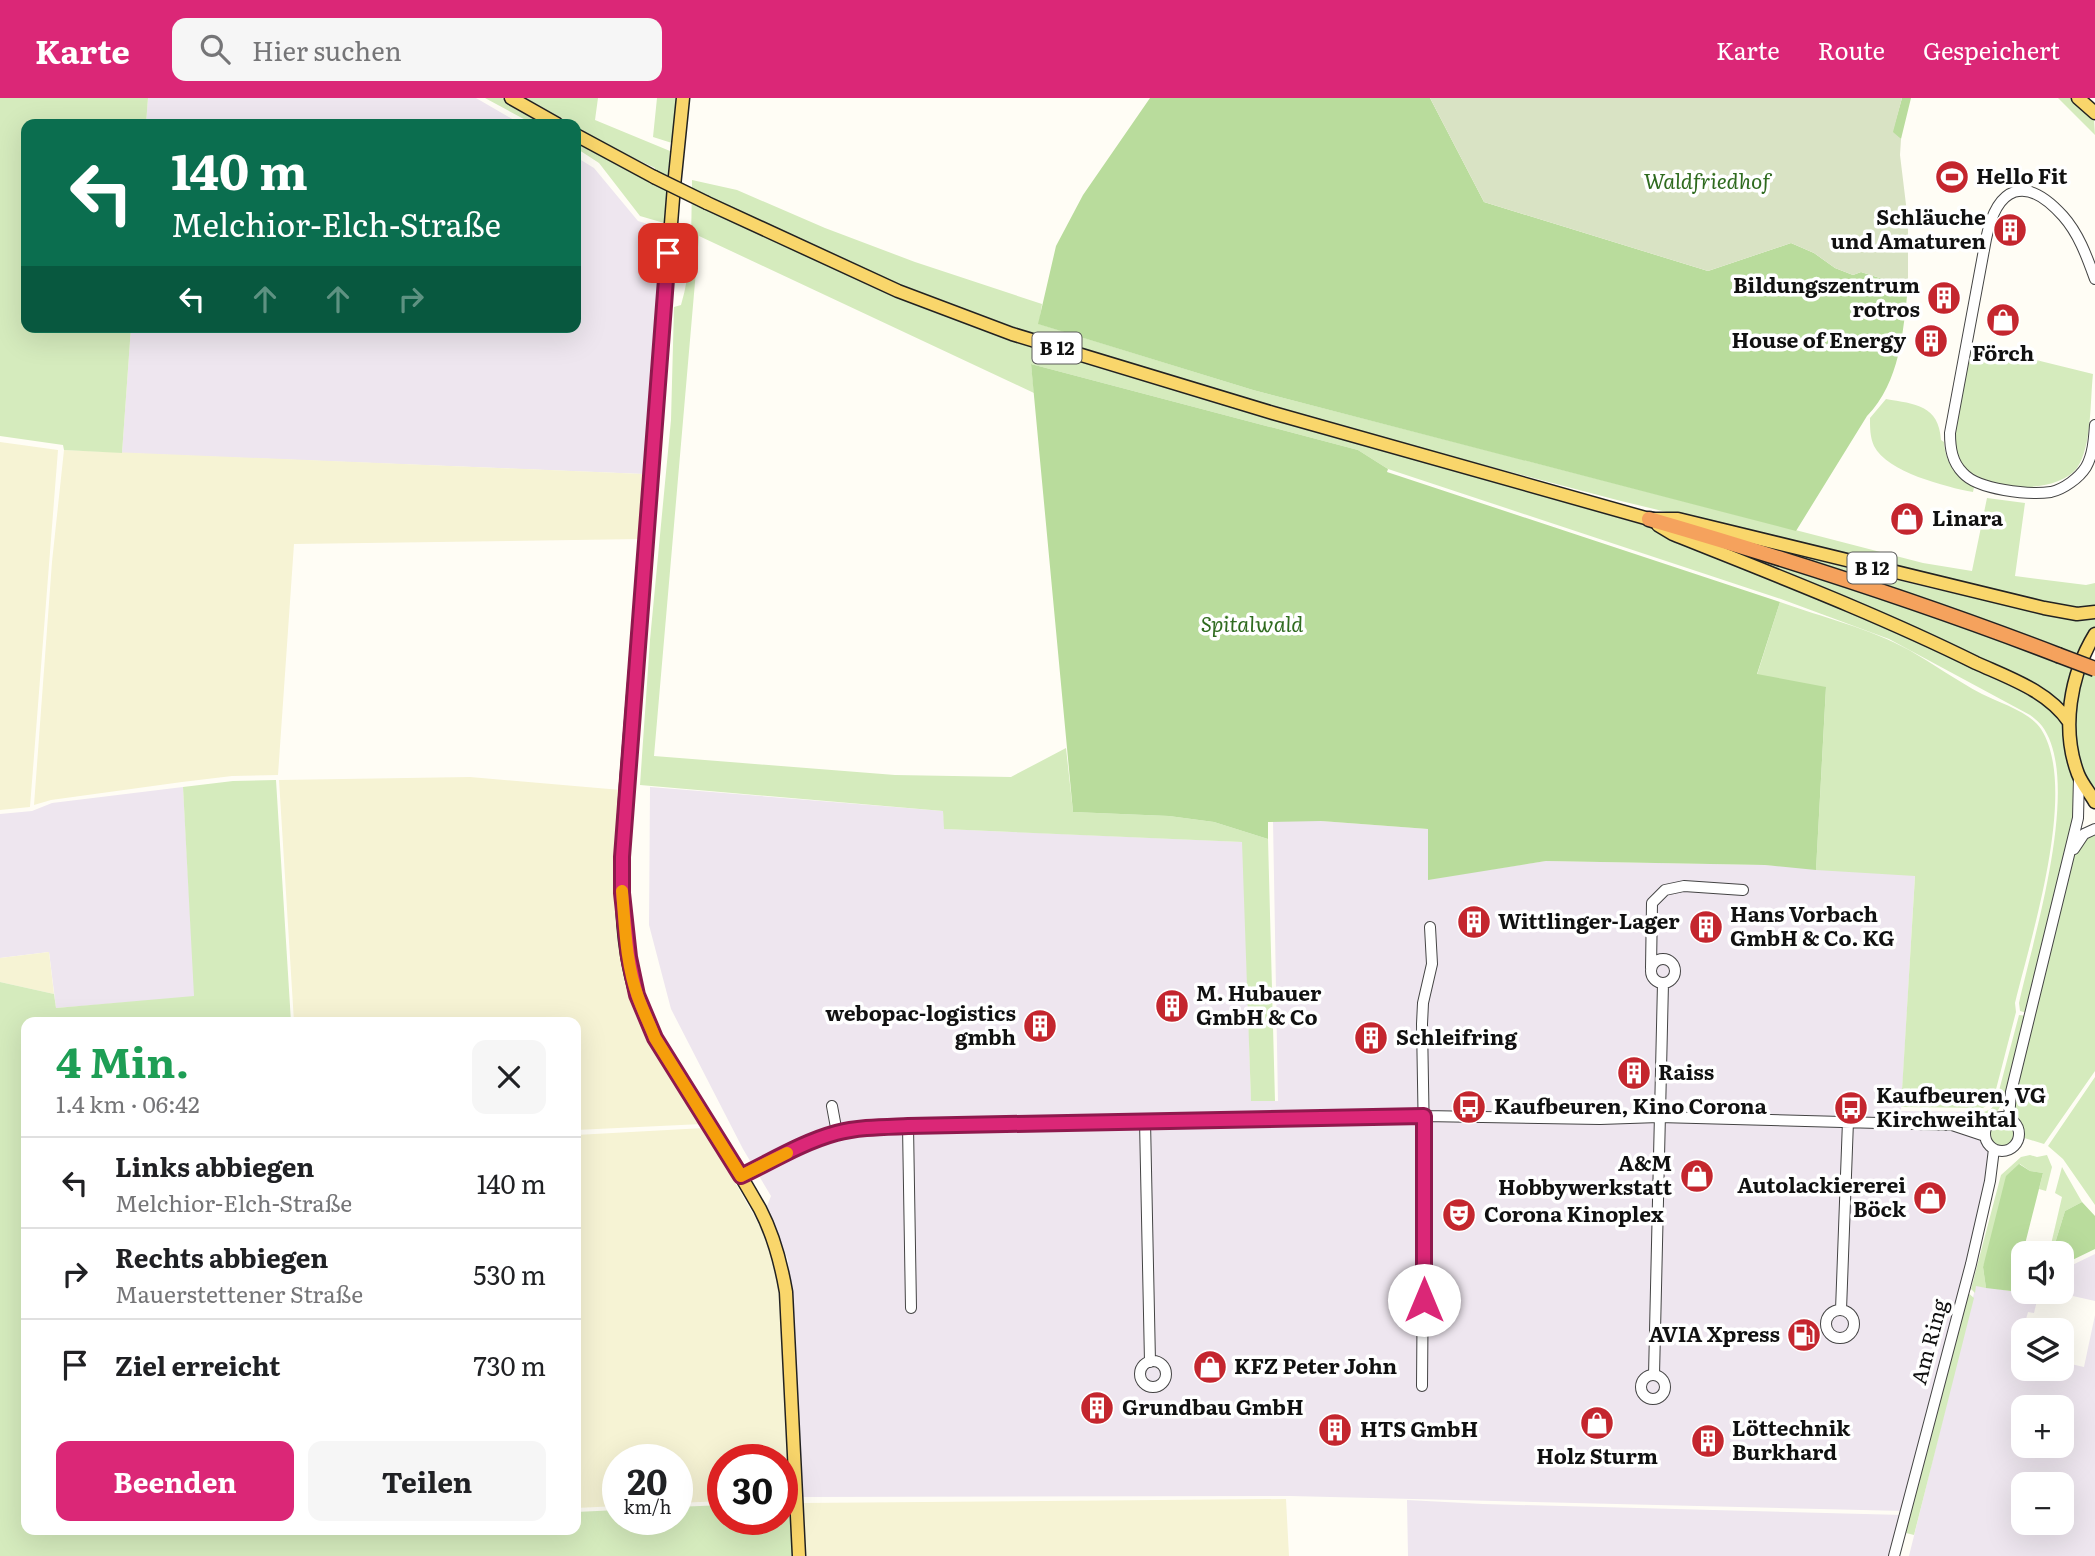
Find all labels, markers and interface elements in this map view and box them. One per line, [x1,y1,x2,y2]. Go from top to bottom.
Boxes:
search box [172,18,662,81]
text: Karte [35,25,130,74]
icon: search [196,30,234,68]
text: Hier suchen [252,30,402,69]
text: Karte [1716,32,1780,67]
text: Route [1818,32,1885,67]
text: Gespeichert [1923,32,2060,67]
text: 140 m [171,132,308,205]
icon: left [56,147,147,238]
sports icon: Hello Fit [1933,158,1971,196]
place label: Hello Fit [1976,159,2068,190]
park label: Waldfriedhof [1644,164,1772,195]
text: Melchior-Elch-Straße [171,199,501,247]
place label: Schläuche und Amaturen [1831,200,1986,255]
building icon: Schläuche und Amaturen [1991,211,2029,249]
pin [638,223,698,283]
icon: arrive [649,234,687,272]
place label: Bildungszentrum rotros [1733,268,1920,323]
building icon: Bildungszentrum rotros [1925,279,1963,317]
icon: left [173,280,211,318]
icon: ahead [246,280,284,318]
icon: ahead [319,280,357,318]
icon: right [392,280,430,318]
shop icon: Förch [1984,301,2022,339]
building icon: House of Energy [1912,322,1950,360]
place label: House of Energy [1731,323,1906,354]
road number: B 12 [1032,332,1082,364]
place label: Förch [1972,336,2034,367]
shop icon: Linara [1888,500,1926,538]
place label: Linara [1932,501,2004,532]
road number: B 12 [1848,552,1896,583]
park label: Spitalwald [1201,607,1303,638]
place label: Hans Vorbach GmbH & Co. KG [1730,897,1894,952]
building icon: Wittlinger-Lager [1455,903,1493,941]
place label: Wittlinger-Lager [1498,904,1680,935]
building icon: Hans Vorbach GmbH & Co. KG [1687,908,1725,946]
place label: M. Hubauer GmbH & Co [1196,976,1322,1031]
building icon: M. Hubauer GmbH & Co [1153,987,1191,1025]
place label: webopac-logistics gmbh [825,996,1016,1051]
building icon: webopac-logistics gmbh [1021,1007,1059,1045]
building icon: Schleifring [1352,1019,1390,1057]
place label: Schleifring [1396,1020,1517,1051]
text: 4 Min. [56,1029,189,1091]
button: close [472,1040,546,1114]
building icon: Raiss [1615,1054,1653,1092]
place label: Raiss [1658,1055,1714,1086]
place label: Kaufbeuren, VG Kirchweihtal [1876,1078,2046,1133]
text: 1.4 km · 06:42 [56,1086,200,1120]
bus stop icon: Kaufbeuren, Kino Corona [1450,1088,1488,1126]
place label: Kaufbeuren, Kino Corona [1494,1089,1768,1120]
bus stop icon: Kaufbeuren, VG Kirchweihtal [1832,1089,1870,1127]
text: Links abbiegen [115,1146,314,1185]
place label: A&M Hobbywerkstatt [1498,1146,1673,1201]
shop icon: A&M Hobbywerkstatt [1678,1157,1716,1195]
text: 140 m [477,1163,546,1202]
icon: left [56,1164,94,1202]
place label: Autolackiererei Böck [1737,1168,1907,1223]
shop icon: Autolackiererei Böck [1911,1179,1949,1217]
text: Melchior-Elch-Straße [115,1185,352,1219]
theatre icon: Corona Kinoplex [1440,1196,1478,1234]
place label: Corona Kinoplex [1484,1197,1664,1228]
text: Rechts abbiegen [115,1237,328,1276]
map controls [2011,1241,2074,1535]
button: sound [2011,1241,2074,1304]
text: 530 m [473,1254,546,1293]
icon: right [56,1255,94,1293]
position arrow [1387,1263,1461,1337]
text: Mauerstettener Straße [115,1276,363,1310]
street label: Am Ring [1901,1295,1954,1388]
fuel station icon: AVIA Xpress [1785,1316,1823,1354]
place label: AVIA Xpress [1649,1317,1780,1348]
button: layers [2011,1318,2074,1381]
text: Ziel erreicht [115,1345,280,1384]
text: 730 m [474,1345,546,1384]
icon: arrive [56,1346,94,1384]
shop icon: KFZ Peter John [1191,1348,1229,1386]
place label: KFZ Peter John [1234,1349,1398,1380]
building icon: Grundbau GmbH [1078,1389,1116,1427]
place label: Grundbau GmbH [1122,1390,1304,1421]
button: + [2011,1395,2074,1458]
shop icon: Holz Sturm [1578,1404,1616,1442]
building icon: HTS GmbH [1316,1411,1354,1449]
place label: Löttechnik Burkhard [1732,1411,1851,1466]
place label: HTS GmbH [1360,1412,1478,1443]
building icon: Löttechnik Burkhard [1689,1422,1727,1460]
place label: Holz Sturm [1536,1439,1658,1470]
button: Beenden [56,1441,294,1521]
button: Teilen [308,1441,546,1521]
speed limit sign: 30 [707,1444,798,1535]
text: 20 [627,1454,668,1506]
button: − [2011,1472,2074,1535]
text: km/h [624,1493,671,1520]

